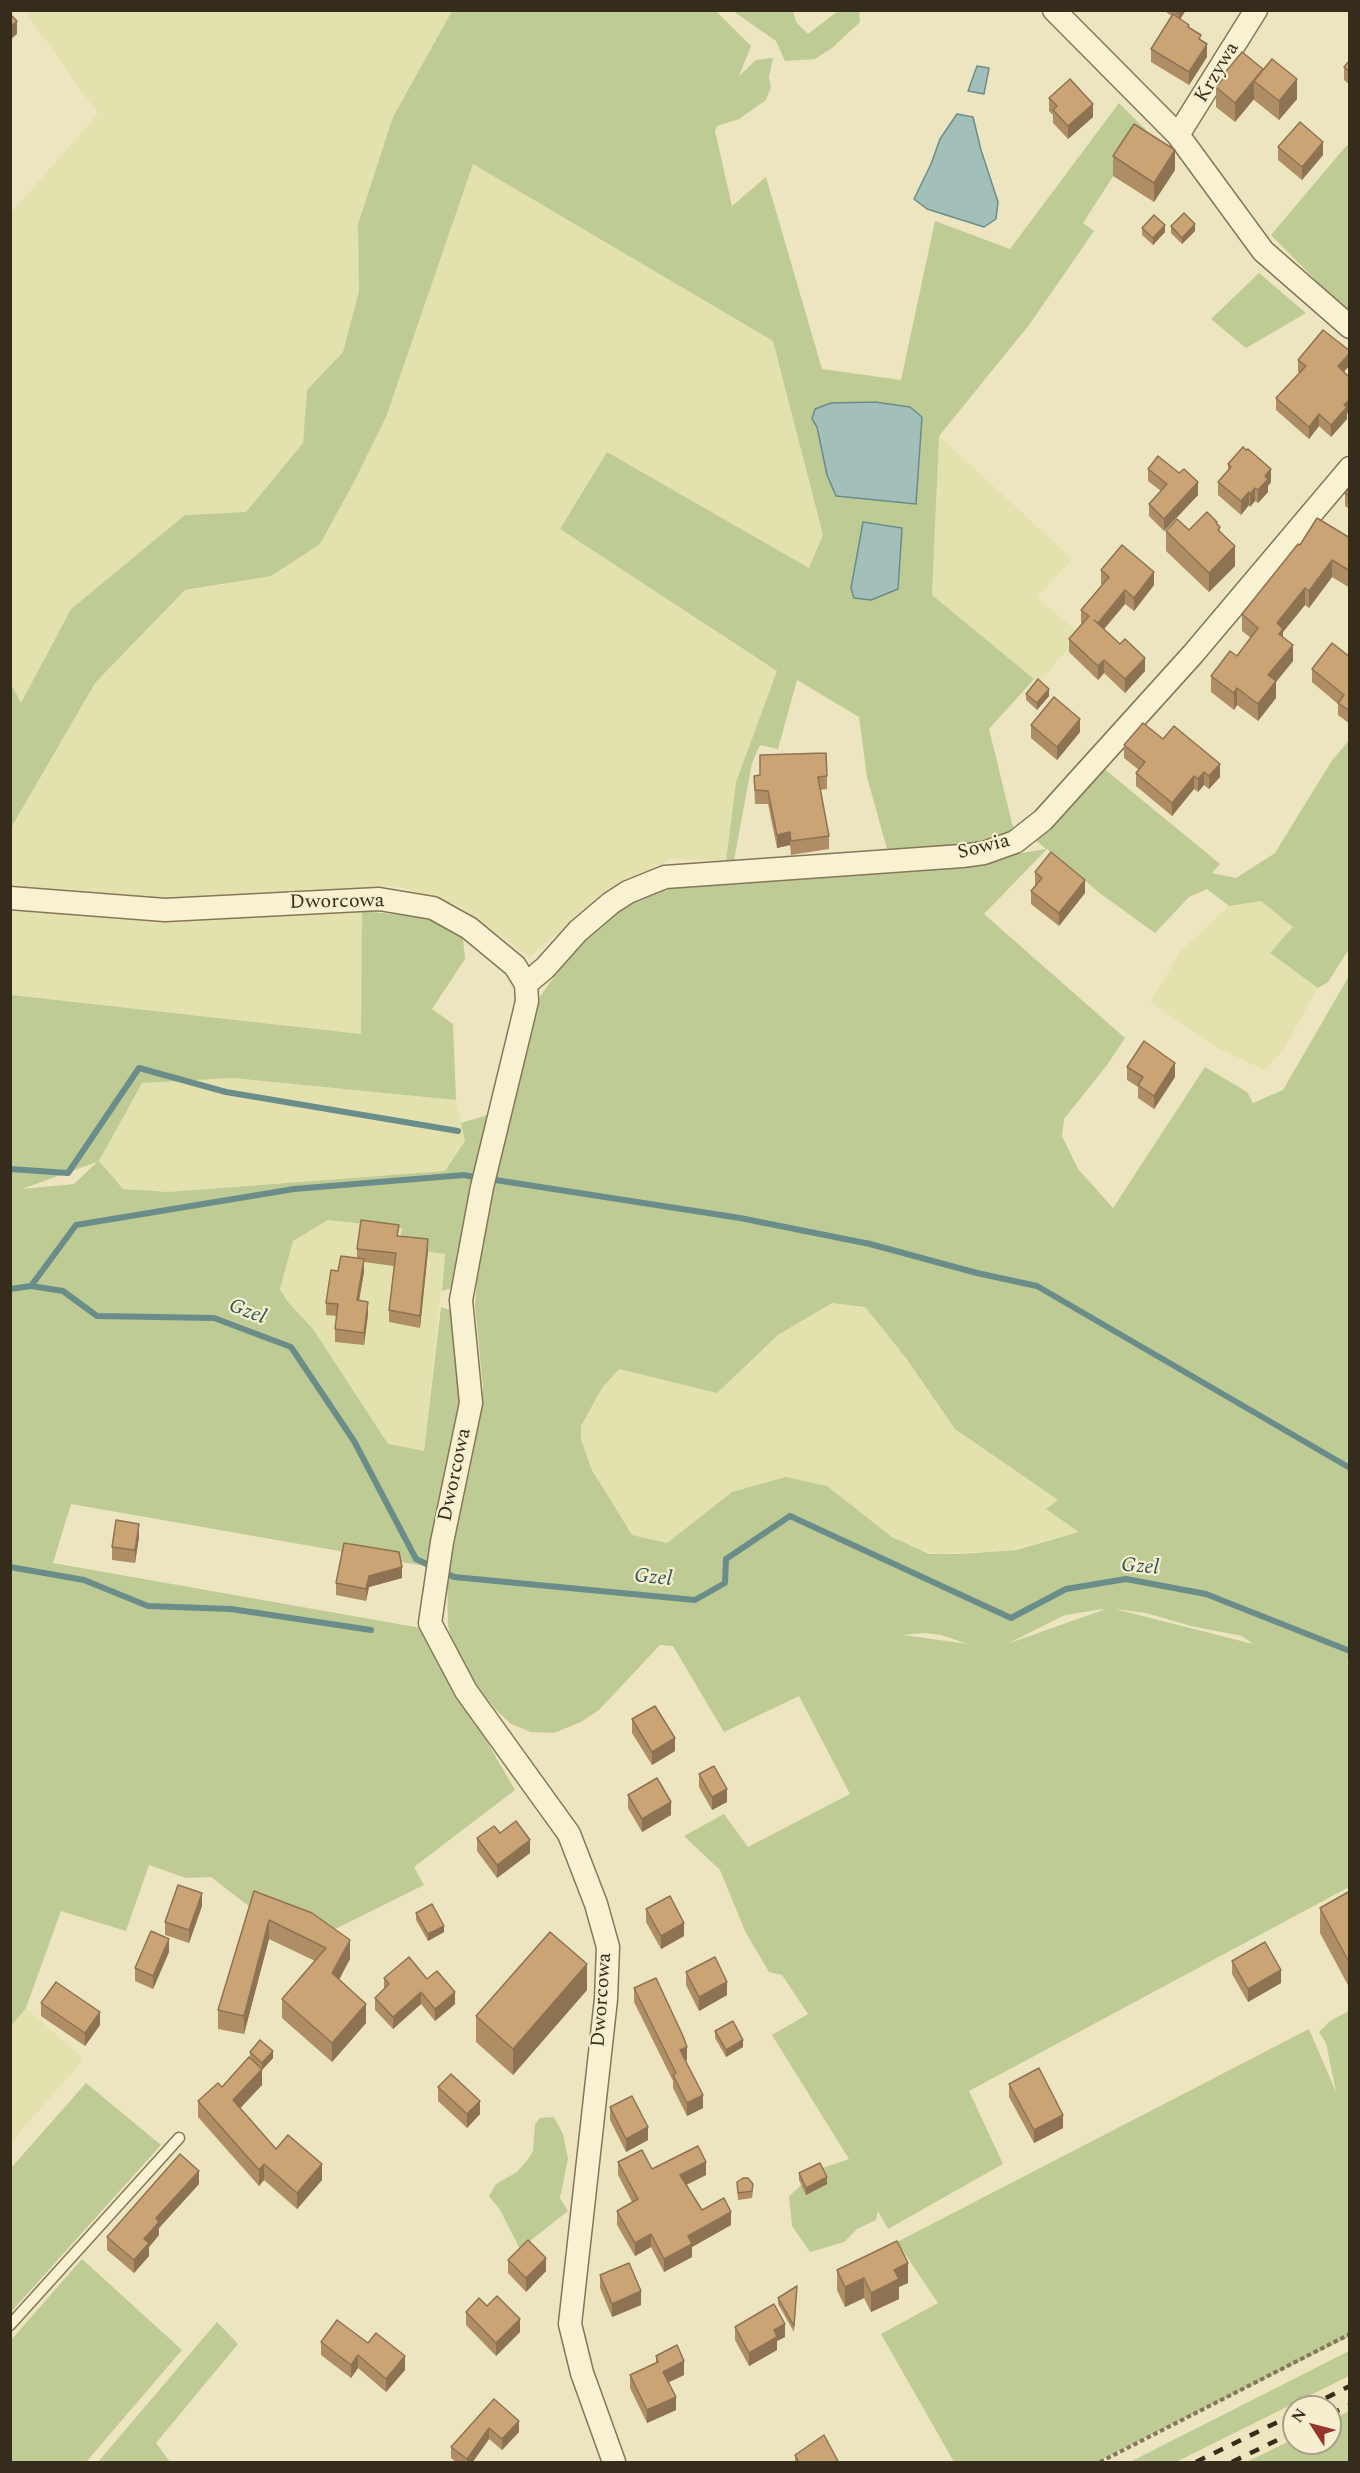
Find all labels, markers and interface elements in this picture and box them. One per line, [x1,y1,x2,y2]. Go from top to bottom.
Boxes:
street label: Krzywa [1191,38,1245,108]
street label: Sowia [955,830,1013,866]
street label: Dworcowa [289,890,385,916]
water label: Gzel [225,1294,269,1332]
street label: Dworcowa [434,1426,478,1524]
water label: Gzel [1120,1554,1160,1582]
water label: Gzel [633,1564,673,1594]
street label: Dworcowa [588,1952,618,2048]
north arrow [1282,2395,1342,2455]
text: N [1286,2403,1313,2428]

